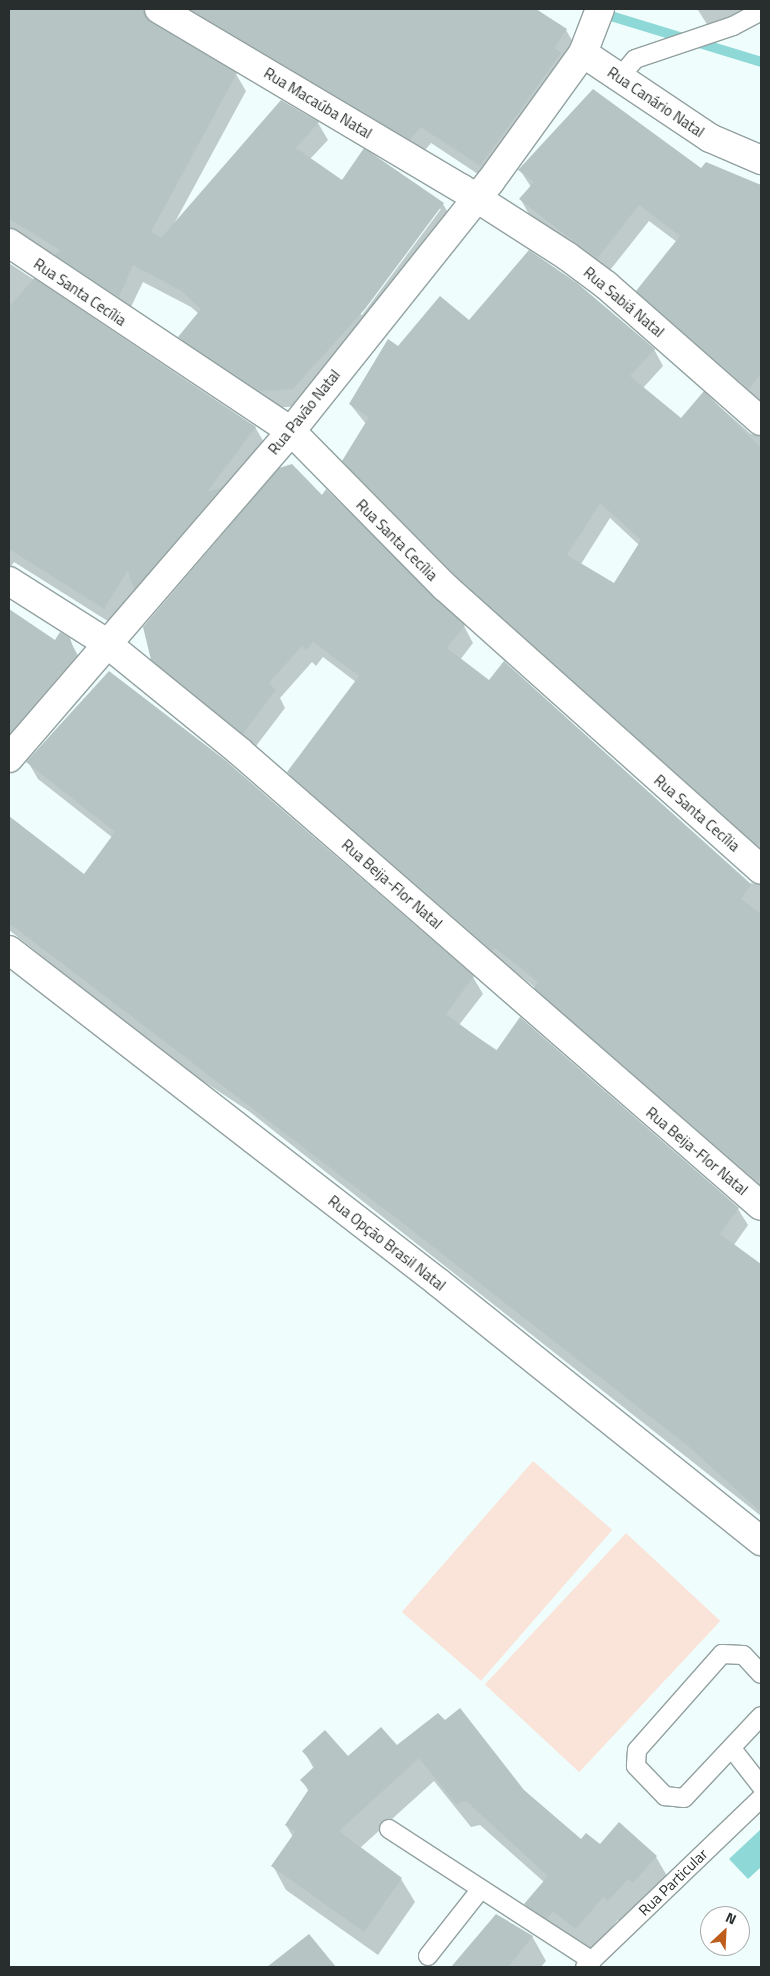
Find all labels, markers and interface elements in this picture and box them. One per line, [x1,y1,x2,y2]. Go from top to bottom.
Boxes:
street label: Rua Canário Natal [604,63,708,141]
street label: Rua Macaúba Natal [261,64,375,142]
street label: Rua Santa Cecília [30,254,130,330]
street label: Rua Sabiá Natal [580,263,668,341]
street label: Rua Pavão Natal [264,366,344,458]
street label: Rua Santa Cecília [353,496,441,584]
street label: Rua Santa Cecília [651,771,743,855]
street label: Rua Beija-Flor Natal [338,836,446,932]
street label: Rua Beija-Flor Natal [643,1103,751,1199]
street label: Rua Opção Brasil Natal [325,1192,449,1294]
street label: Rua Particular [635,1845,711,1919]
north arrow [700,1906,750,1956]
text: N [722,1906,740,1929]

